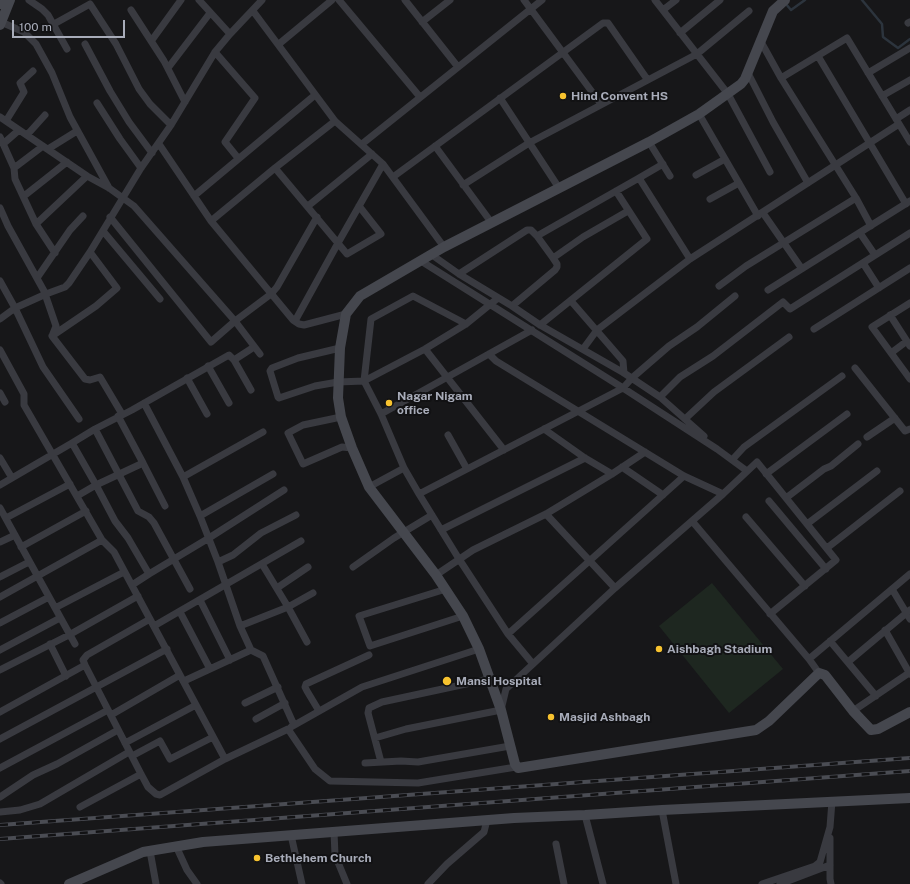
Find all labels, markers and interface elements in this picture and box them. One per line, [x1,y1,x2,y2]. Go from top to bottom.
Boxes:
scale bar [14,12,127,38]
text: 100 m [19,20,52,34]
place label: Hind Convent HS [571,89,668,103]
marker: Hind Convent HS [558,91,568,101]
place label: Nagar Nigam office [397,389,472,417]
marker: Nagar Nigam office [384,398,394,408]
place label: Aishbagh Stadium [667,642,772,656]
marker: Aishbagh Stadium [654,644,664,654]
place label: Mansi Hospital [456,674,542,688]
marker: Mansi Hospital [441,675,453,687]
place label: Masjid Ashbagh [559,710,650,724]
marker: Masjid Ashbagh [546,712,556,722]
place label: Bethlehem Church [265,851,372,865]
marker: Bethlehem Church [252,853,262,863]

